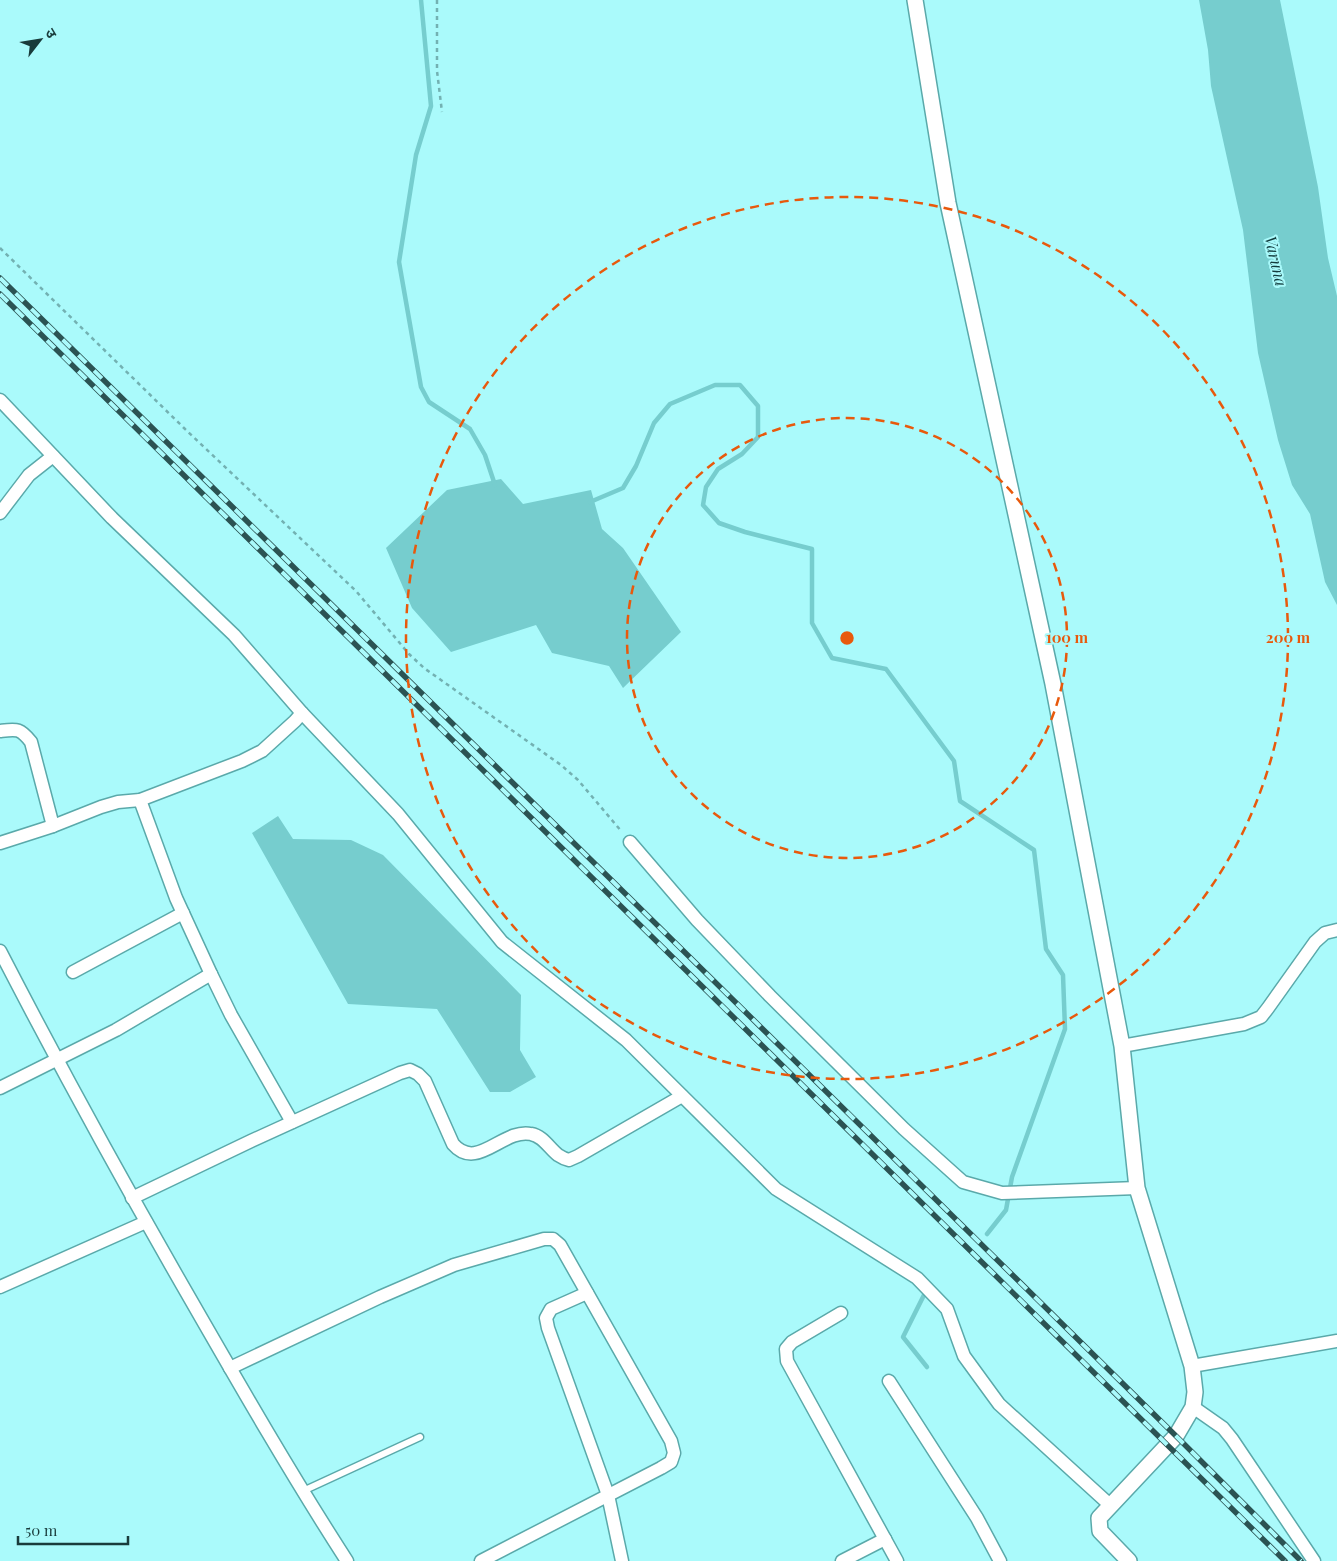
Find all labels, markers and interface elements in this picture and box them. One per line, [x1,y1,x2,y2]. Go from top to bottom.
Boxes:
north arrow [15,15,65,65]
text: उ [41,25,62,42]
water label: Varuna [1260,234,1292,288]
text: 100 m [1046,627,1089,647]
text: 200 m [1266,627,1311,647]
centre of rings [838,629,856,647]
scale bar [18,1514,128,1546]
text: 50 m [25,1520,58,1540]

